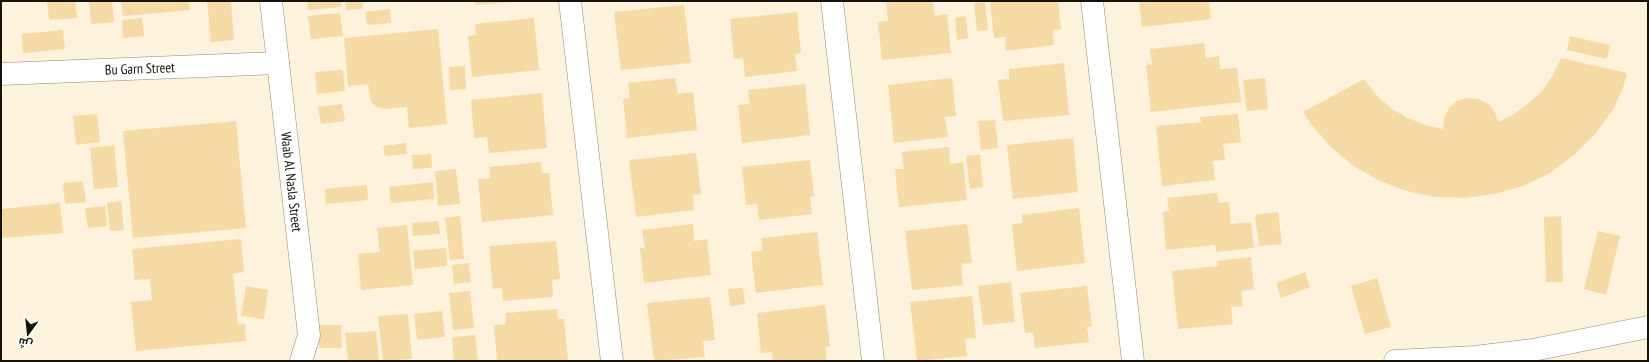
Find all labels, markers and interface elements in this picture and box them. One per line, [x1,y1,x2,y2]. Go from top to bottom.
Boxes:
street label: Bu Garn Street [104,58,175,79]
street label: Waab Al Nasla Street [277,131,306,233]
north arrow [8,314,48,354]
text: ش [17,335,34,352]

